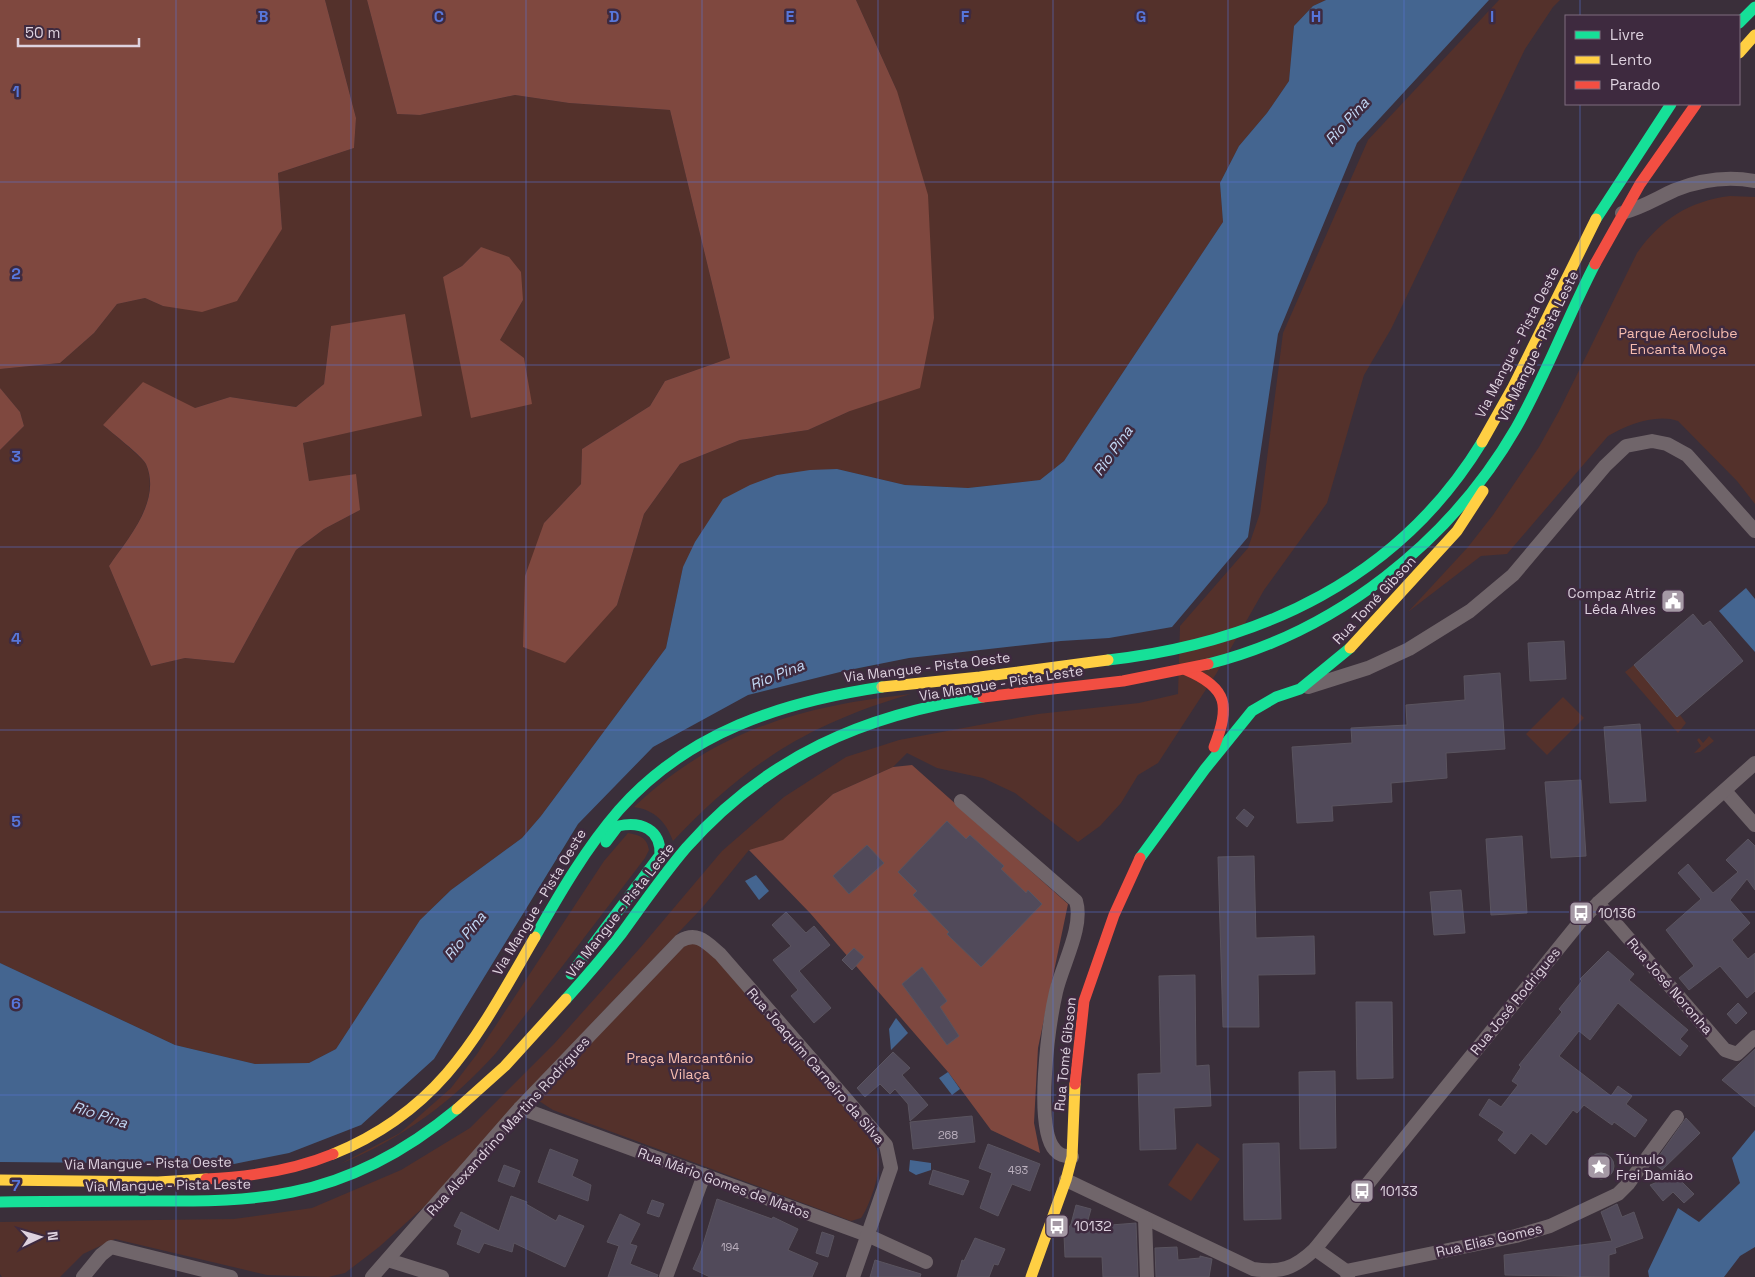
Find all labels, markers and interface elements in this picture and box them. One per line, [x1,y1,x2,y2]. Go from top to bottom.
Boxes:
text: B [258,6,268,27]
text: C [434,6,444,27]
text: D [609,6,619,27]
text: E [786,6,795,27]
text: F [961,6,970,27]
text: G [1136,6,1146,27]
text: H [1311,6,1321,27]
text: I [1490,6,1494,27]
scale bar [18,15,139,47]
legend [1565,15,1740,105]
text: 50 m [25,23,60,42]
text: Livre [1610,25,1644,44]
text: Lento [1610,50,1652,69]
text: Parado [1610,75,1660,94]
text: 1 [12,81,20,102]
water label: Rio Pina [1321,93,1373,148]
text: 2 [11,263,21,284]
street label: Via Mangue - Pista Oeste [1471,263,1563,421]
street label: Via Mangue - Pista Leste [1494,268,1582,424]
park label: Parque Aeroclube Encanta Moça [1618,324,1738,358]
water label: Rio Pina [1089,422,1137,479]
text: 3 [11,446,21,467]
street label: Rua Tomé Gibson [1328,552,1420,648]
place label: Compaz Atriz Lêda Alves [1568,584,1656,618]
public building icon: Compaz Atriz Lêda Alves [1660,588,1686,614]
text: 4 [11,628,21,649]
street label: Via Mangue - Pista Oeste [843,648,1011,686]
water label: Rio Pina [747,655,807,694]
street label: Via Mangue - Pista Leste [918,661,1084,705]
text: 5 [11,811,21,832]
street label: Via Mangue - Pista Oeste [488,826,590,978]
street label: Via Mangue - Pista Leste [562,839,678,981]
bus stop icon: 10136 [1568,900,1594,926]
place label: 10136 [1598,904,1636,922]
water label: Rio Pina [439,907,490,964]
street label: Rua José Noronha [1623,934,1717,1038]
street label: Rua José Rodrigues [1466,944,1564,1058]
street label: Rua Joaquim Carneiro da Silva [743,984,889,1148]
text: 6 [11,993,21,1014]
street label: Rua Tomé Gibson [1050,996,1080,1112]
street label: Rua Alexandrino Martins Rodrigues [423,1032,593,1220]
park label: Praça Marcantônio Vilaça [627,1049,753,1083]
water label: Rio Pina [70,1097,130,1132]
house number: 268 [938,1128,958,1142]
street label: Rua Mário Gomes de Matos [635,1143,813,1223]
place label: Túmulo Frei Damião [1616,1150,1693,1184]
street label: Via Mangue - Pista Oeste [64,1153,232,1173]
place icon: Túmulo Frei Damião [1586,1154,1612,1180]
house number: 493 [1008,1163,1028,1177]
text: 7 [12,1175,21,1196]
street label: Via Mangue - Pista Leste [85,1175,251,1195]
bus stop icon: 10133 [1349,1178,1375,1204]
place label: 10133 [1380,1182,1418,1200]
north arrow [15,1212,65,1262]
bus stop icon: 10132 [1044,1213,1070,1239]
place label: 10132 [1074,1217,1112,1235]
street label: Rua Elias Gomes [1434,1219,1544,1261]
text: N [44,1230,62,1241]
house number: 194 [721,1240,739,1254]

